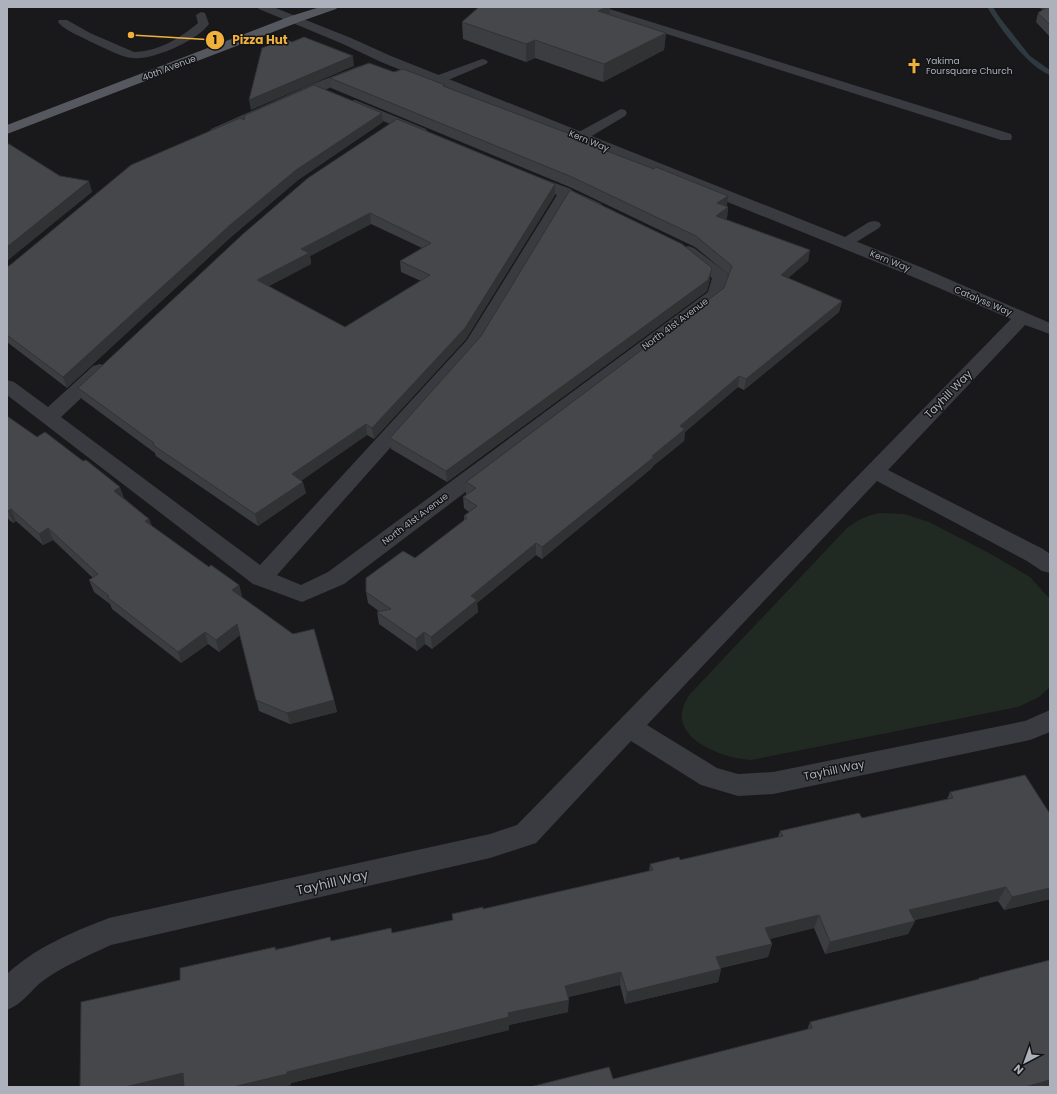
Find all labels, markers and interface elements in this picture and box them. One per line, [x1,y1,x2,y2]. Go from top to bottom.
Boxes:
callout: Pizza Hut [205,28,296,52]
text: 1 [213,31,217,48]
text: Pizza Hut [232,31,288,48]
street label: 40th Avenue [140,52,198,84]
place label: Yakima Foursquare Church [926,55,1013,77]
church icon: Yakima Foursquare Church [905,57,923,75]
street label: Kern Way [567,127,611,155]
street label: Kern Way [868,247,912,275]
street label: Catalyss Way [952,283,1014,319]
street label: North 41st Avenue [640,295,711,353]
street label: Tayhill Way [921,366,976,422]
street label: North 41st Avenue [380,490,451,548]
street label: Tayhill Way [802,756,867,784]
street label: Tayhill Way [294,865,371,900]
north arrow [1005,1042,1045,1082]
text: N [1010,1061,1027,1078]

